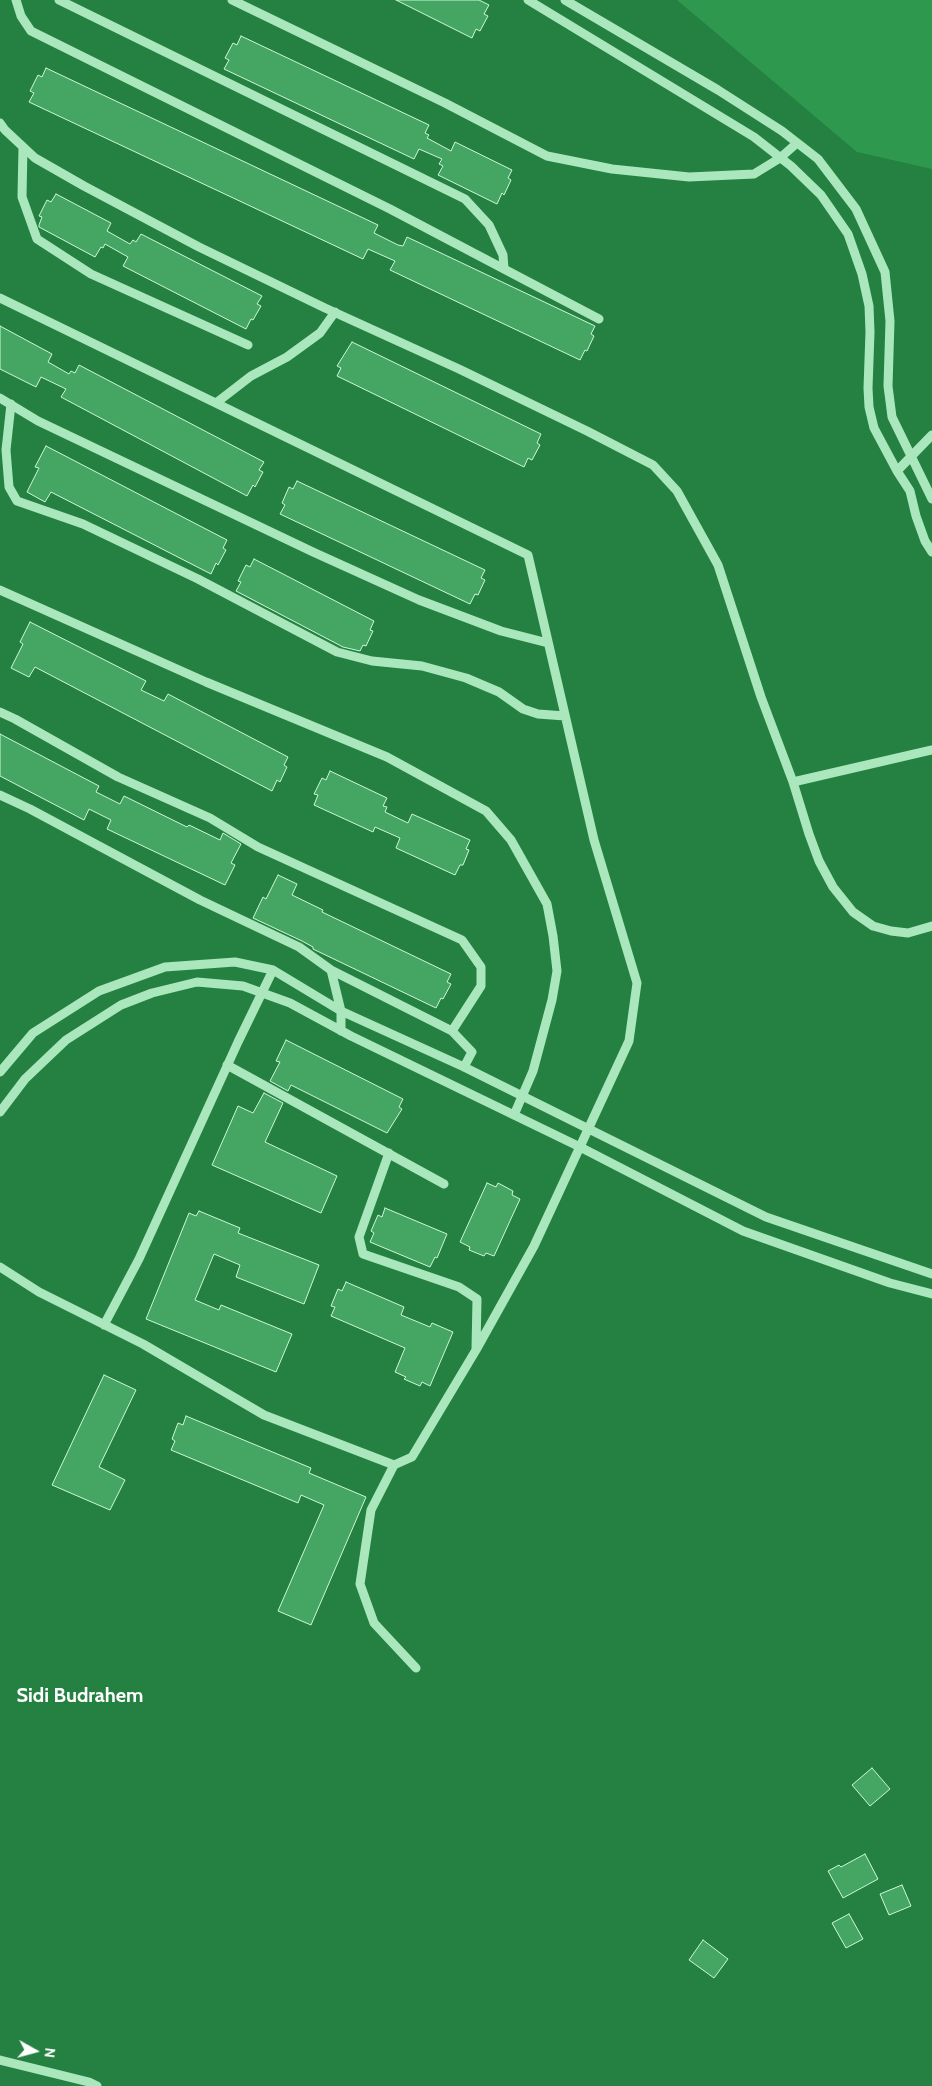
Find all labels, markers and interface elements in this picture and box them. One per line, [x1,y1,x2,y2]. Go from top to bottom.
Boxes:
district label: Sidi Budrahem [17,1684,143,1708]
north arrow [10,2026,60,2076]
text: N [40,2047,59,2059]

